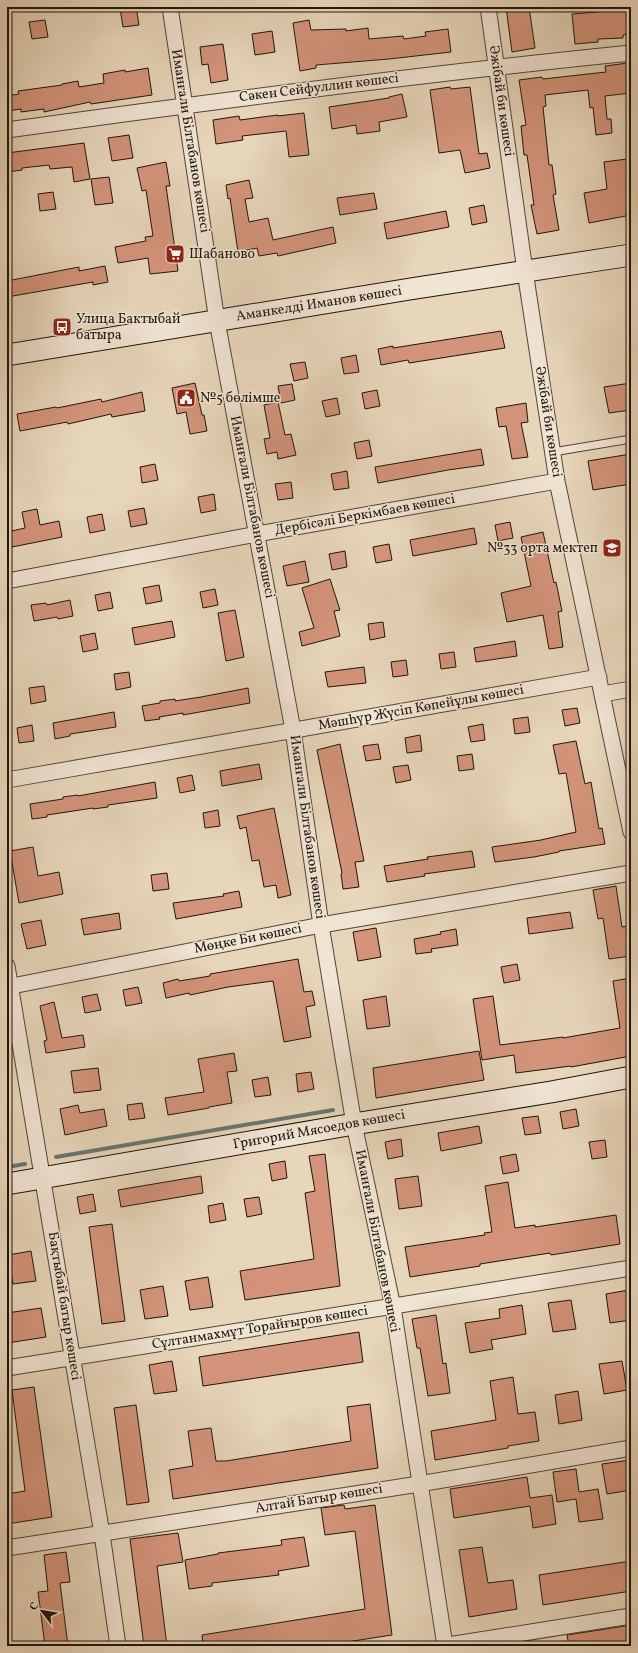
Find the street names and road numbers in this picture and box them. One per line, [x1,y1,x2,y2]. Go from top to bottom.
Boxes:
street label: Әжібай би көшесі [484,44,518,158]
street label: Иманғали Білтабанов көшесі [166,48,214,234]
street label: Сәкен Сейфуллин көшесі [238,69,400,107]
street label: Аманкелді Иманов көшесі [235,281,403,327]
street label: Әжібай би көшесі [530,365,566,479]
street label: Иманғали Білтабанов көшесі [225,414,279,600]
street label: Дербісәлі Беркімбаев көшесі [273,490,457,540]
street label: Мәшһүр Жүсіп Көпейұлы көшесі [317,681,525,735]
street label: Иманғали Білтабанов көшесі [285,734,329,920]
street label: Мөңке Би көшесі [193,919,303,959]
street label: Григорий Мясоедов көшесі [231,1105,407,1155]
street label: Иманғали Білтабанов көшесі [350,1148,404,1334]
street label: Бақтыбай батыр көшесі [43,1230,85,1382]
street label: Сұлтанмахмұт Торайғыров көшесі [151,1302,369,1354]
street label: Алтай Батыр көшесі [254,1480,384,1518]

